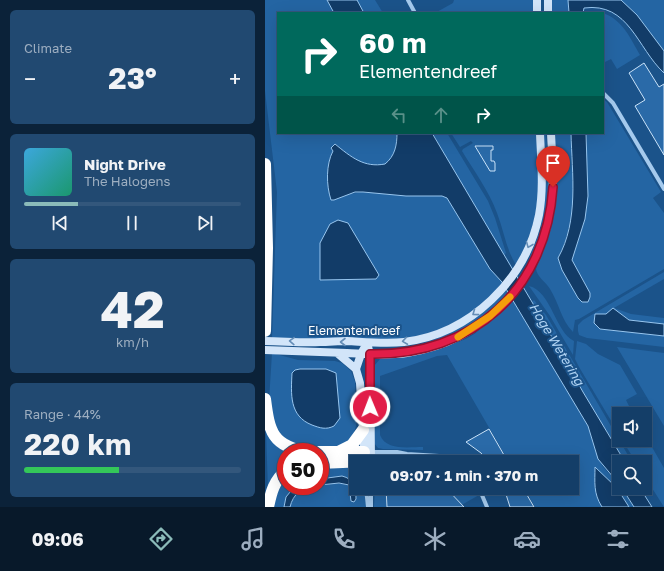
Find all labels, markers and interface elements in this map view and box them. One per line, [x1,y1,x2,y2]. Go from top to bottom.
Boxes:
text: 60 m [359,26,426,59]
icon: right [293,28,345,80]
text: Climate [24,40,72,56]
text: 23° [108,60,157,96]
text: Elementendreef [359,60,497,82]
text: − [24,65,36,92]
text: + [229,65,241,92]
icon: left [388,104,410,126]
icon: ahead [430,104,452,126]
icon: right [472,104,494,126]
pin [536,146,570,187]
icon: arrive [542,152,564,174]
text: Night Drive [84,155,166,173]
text: The Halogens [84,173,170,189]
icon: previous [49,212,71,234]
icon: pause [121,212,143,234]
icon: next [194,212,216,234]
one-way arrow [526,242,534,249]
text: 42 [100,277,165,339]
water label: Hoge Wetering [526,300,588,389]
one-way arrow [472,308,479,316]
street label: Elementendreef [308,323,401,338]
text: km/h [116,334,149,350]
one-way arrow [402,336,409,345]
one-way arrow [289,337,295,346]
one-way arrow [340,338,346,346]
position arrow [349,386,391,428]
text: Range · 44% [24,406,101,422]
map controls [612,407,652,495]
button: sound [612,407,652,447]
text: 220 km [24,426,131,462]
speed limit sign: 50 [277,443,329,495]
button: search [612,455,652,495]
text: 09:07 · 1 min · 370 m [390,466,538,484]
icon: directions [147,525,175,553]
icon: music [239,525,267,553]
icon: phone [330,525,358,553]
icon: climate [421,525,449,553]
icon: car [513,525,541,553]
icon: filters [604,525,632,553]
text: 09:06 [32,528,84,550]

